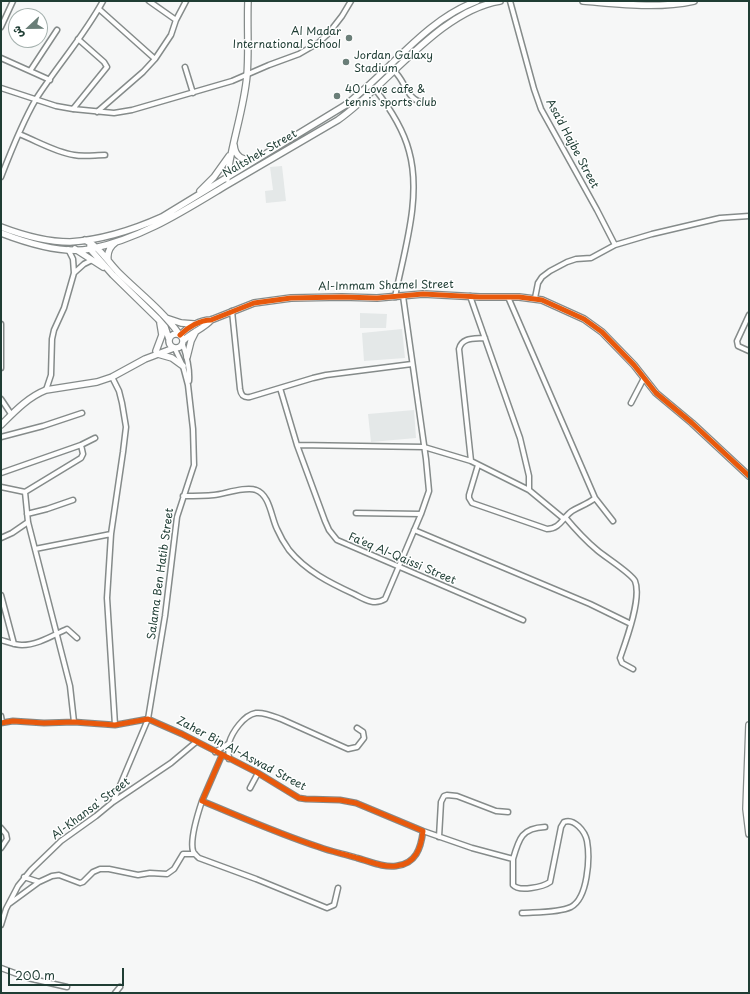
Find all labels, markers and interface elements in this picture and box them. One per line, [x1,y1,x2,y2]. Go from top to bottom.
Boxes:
north arrow [8,8,48,48]
text: ش [7,24,27,41]
place label: Al Madar International School [233,25,341,51]
marker: Al Madar International School [344,33,354,43]
place label: Jordan Galaxy Stadium [354,49,433,75]
marker: Jordan Galaxy Stadium [341,57,351,67]
place label: 40 Love cafe & tennis sports club [345,83,436,109]
marker: 40 Love cafe & tennis sports club [332,91,342,101]
street label: Asa'd Hajbe Street [543,97,601,191]
street label: Naltshek Street [221,127,299,181]
street label: Al-Immam Shamel Street [318,278,454,294]
street label: Salama Ben Hatib Street [145,507,177,641]
street label: Fa'eq Al-Qaissi Street [346,530,458,588]
street label: Zaher Bin Al-Aswad Street [174,714,308,794]
street label: Al-Khansa' Street [49,775,133,843]
scale bar [10,960,126,986]
text: 200 m [15,966,55,984]

